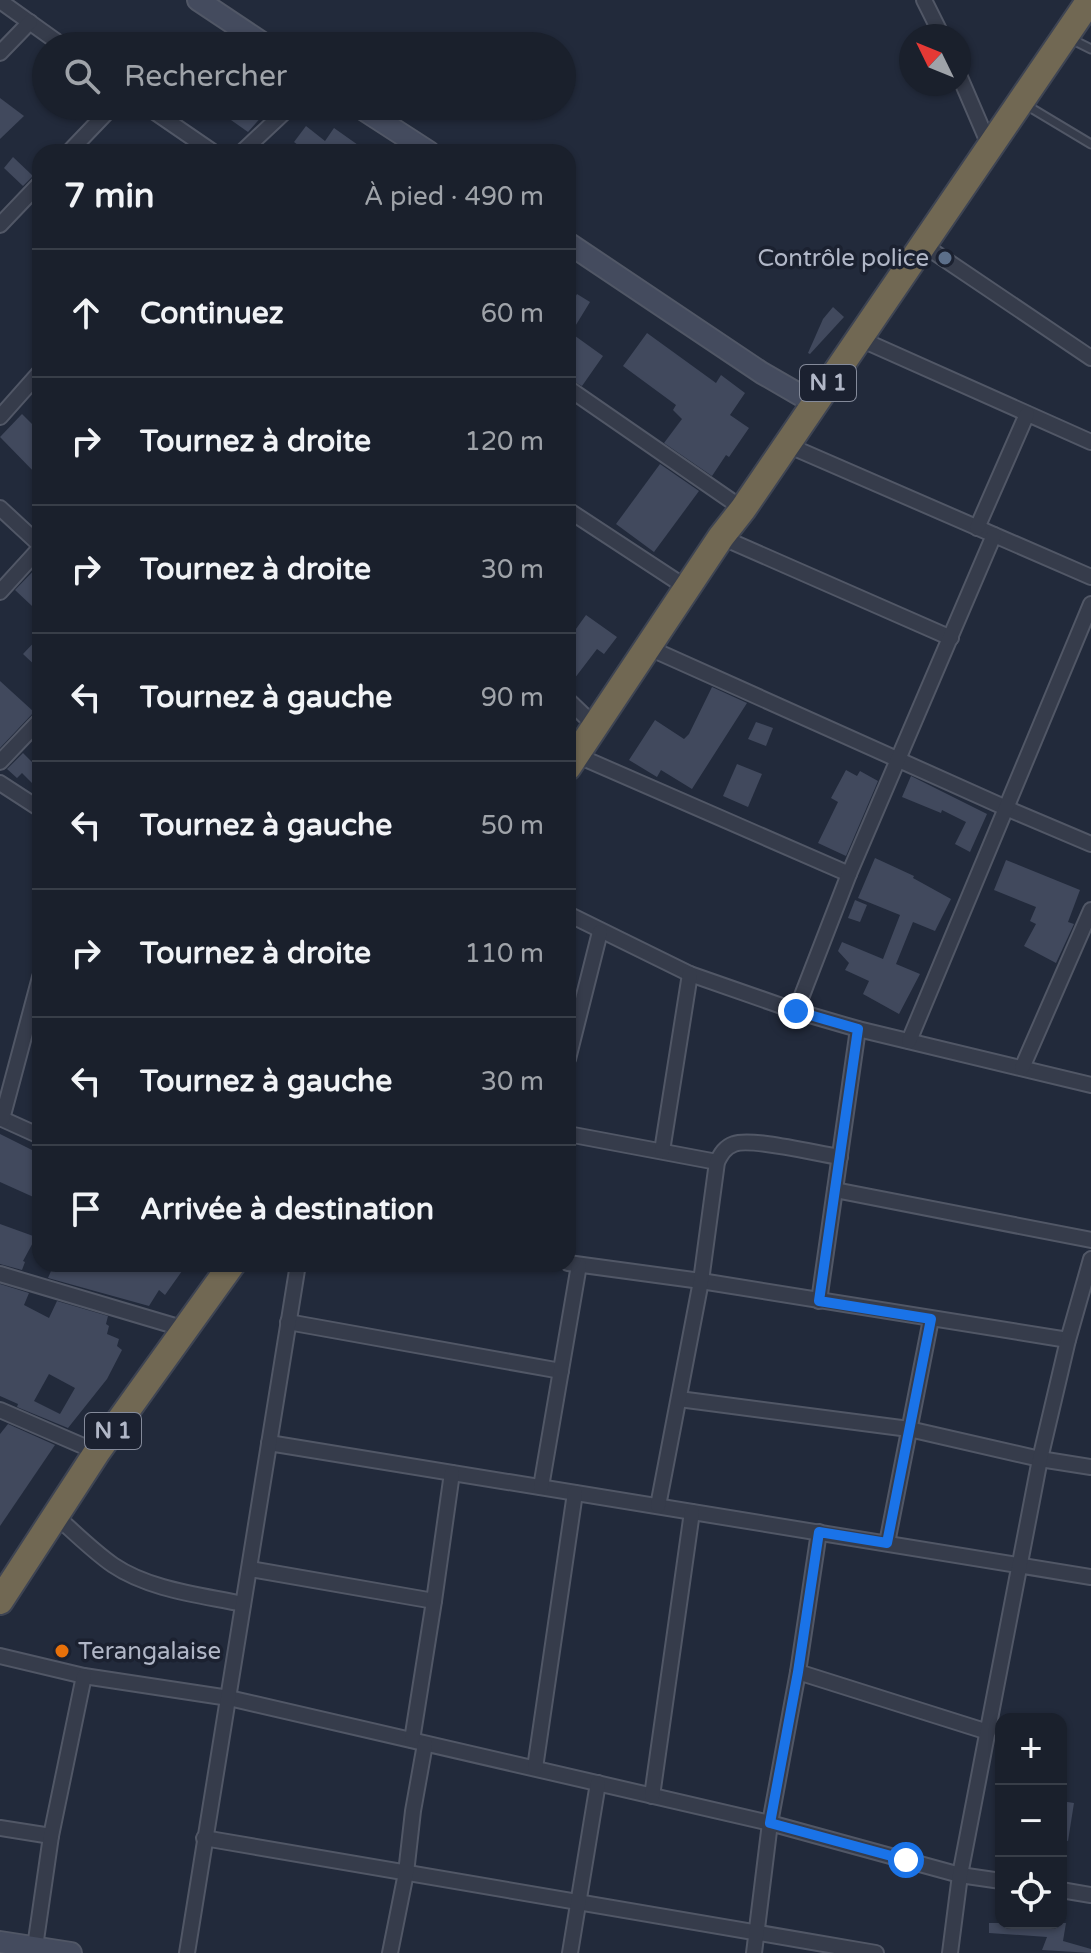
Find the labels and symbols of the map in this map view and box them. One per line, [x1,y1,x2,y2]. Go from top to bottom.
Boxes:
north arrow [899,24,971,96]
place label: Contrôle police [757,244,929,273]
marker: Contrôle police [936,249,954,267]
road number: N 1 [800,365,856,401]
route end [778,993,814,1029]
road number: N 1 [85,1413,141,1449]
place label: Terangalaise [78,1637,221,1666]
marker: Terangalaise [53,1642,71,1660]
route start [888,1842,924,1878]

